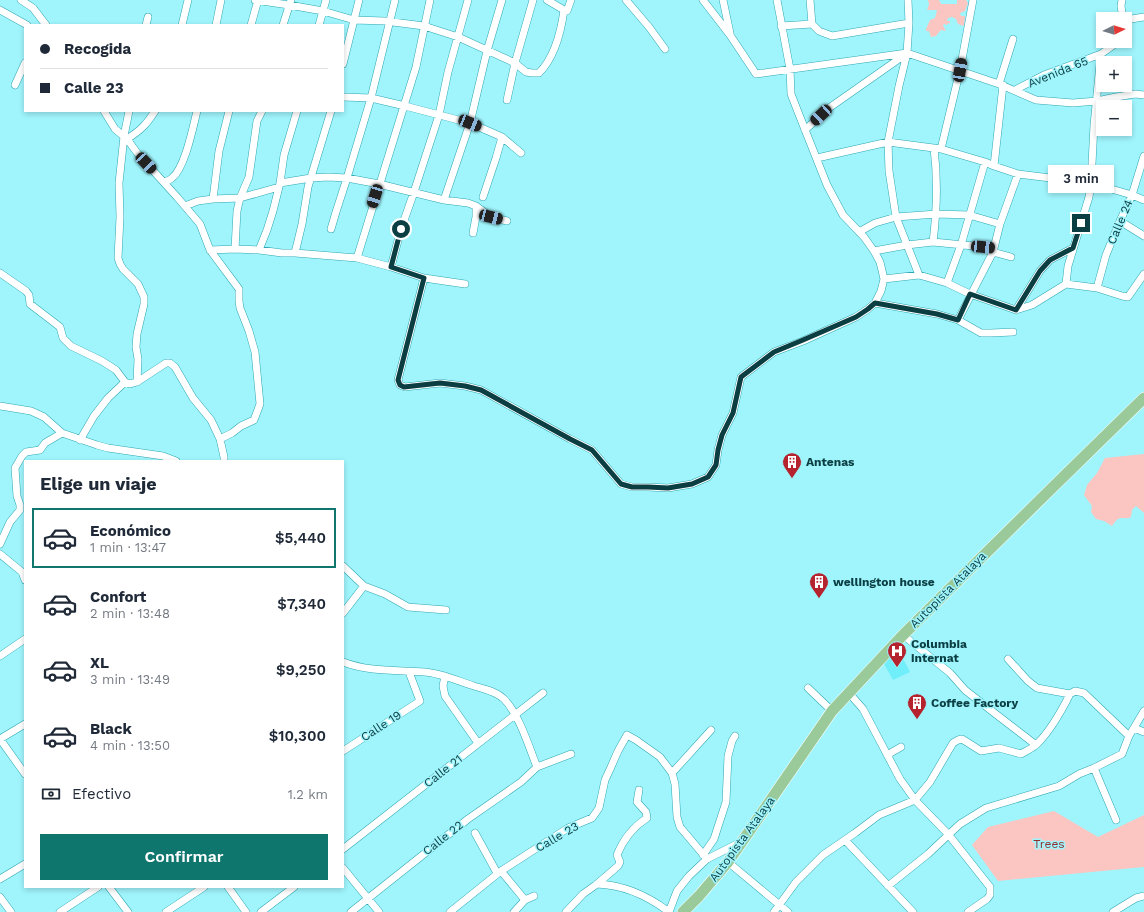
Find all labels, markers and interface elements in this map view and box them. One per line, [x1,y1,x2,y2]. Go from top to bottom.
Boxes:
north arrow [1096,12,1132,48]
map controls [1096,12,1132,136]
text: Recogida [64,40,131,58]
street label: Avenida 65 [1026,54,1090,90]
button: + [1096,56,1132,92]
car [952,57,968,83]
text: Calle 23 [64,79,124,97]
button: − [1096,100,1132,136]
car [808,102,834,128]
car [457,113,483,133]
car [133,150,159,176]
callout: 3 min [1048,165,1114,193]
text: 3 min [1063,171,1099,186]
car [366,183,384,209]
street label: Calle 24 [1104,197,1136,247]
car [478,208,504,226]
route end [1072,214,1090,232]
route start [392,220,410,238]
car [971,240,995,254]
building icon: Antenas [781,451,803,479]
place label: Antenas [806,455,855,469]
text: Elige un viaje [40,473,157,494]
icon: car [42,520,78,556]
text: Económico [90,522,171,540]
text: $5,440 [275,529,326,547]
text: 1 min · 13:47 [90,540,166,555]
street label: Autopista Atalaya [907,549,989,631]
building icon: wellington house [808,571,830,599]
place label: wellington house [833,575,935,589]
icon: car [42,586,78,622]
text: Confort [90,588,146,606]
text: $7,340 [277,595,326,613]
text: 2 min · 13:48 [90,606,170,621]
place label: Columbia internat [911,637,967,665]
hospital icon: Columbia internat [886,640,908,668]
icon: car [42,652,78,688]
text: XL [90,654,109,672]
text: $9,250 [276,661,326,679]
text: 3 min · 13:49 [90,672,170,687]
building icon: Coffee Factory [906,692,928,720]
place label: Coffee Factory [931,696,1018,710]
street label: Calle 19 [358,708,404,744]
icon: car [42,718,78,754]
text: Black [90,720,132,738]
text: $10,300 [269,727,326,745]
text: 4 min · 13:50 [90,738,170,753]
street label: Calle 21 [421,752,465,790]
icon: cash [40,783,62,805]
text: Efectivo [72,785,131,803]
text: 1.2 km [288,787,328,802]
street label: Autopista Atalaya [706,793,778,884]
street label: Calle 22 [420,818,466,858]
street label: Calle 23 [533,819,581,855]
button: Confirmar [40,834,328,880]
park label: Trees [1033,837,1065,851]

